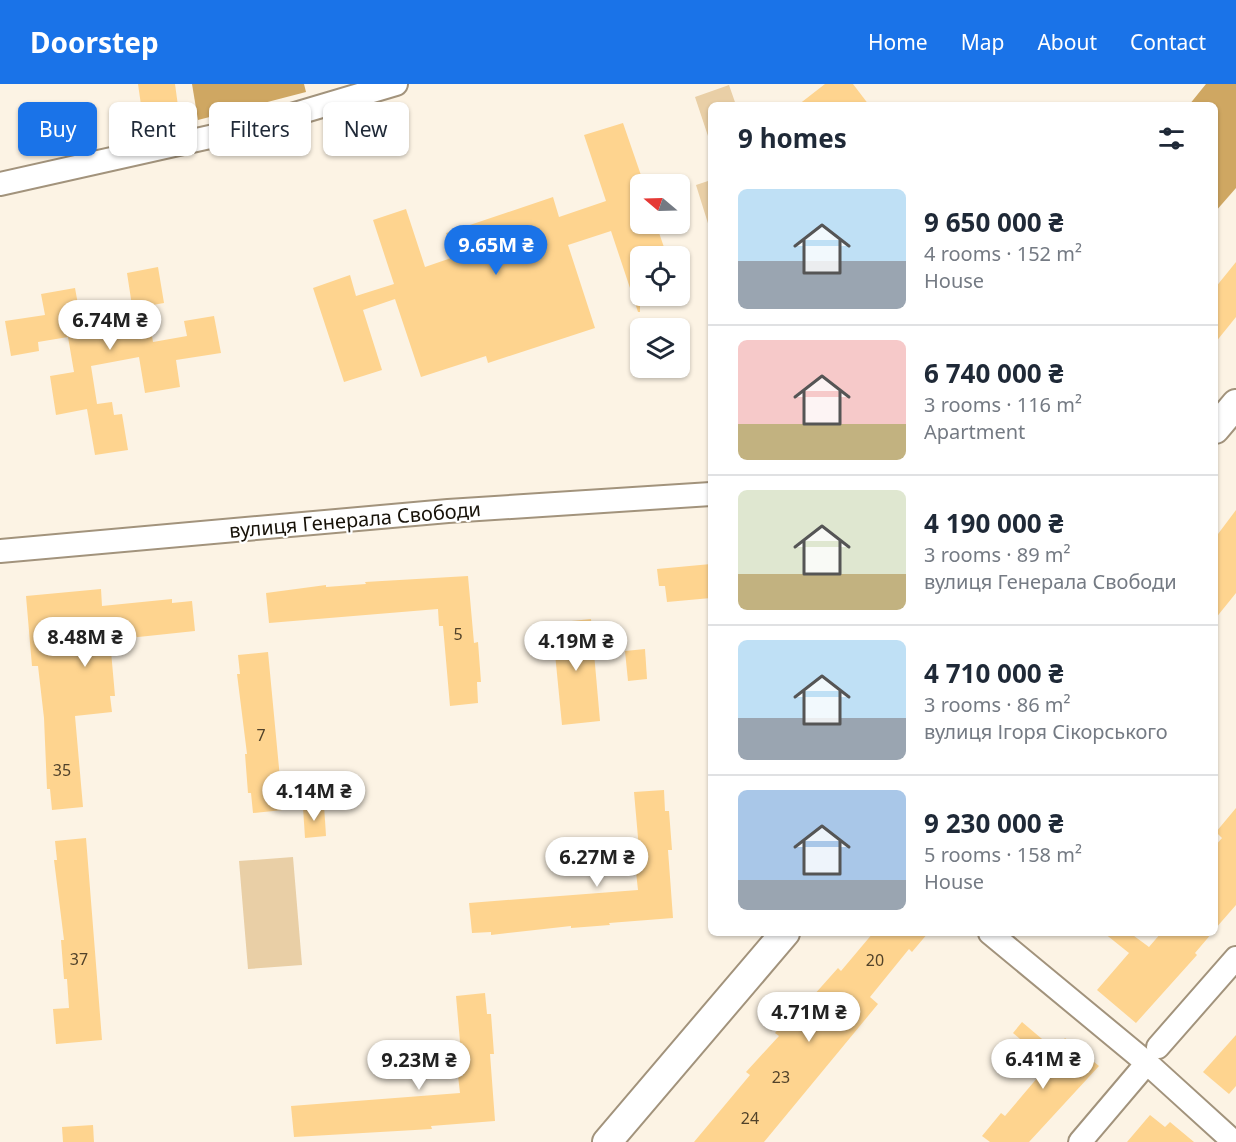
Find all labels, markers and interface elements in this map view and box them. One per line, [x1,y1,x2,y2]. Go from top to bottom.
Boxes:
text: Doorstep [30,23,159,61]
text: Home [868,28,928,56]
text: Map [961,28,1004,56]
text: About [1037,28,1097,56]
text: Contact [1130,28,1206,56]
chip: Buy [18,102,97,156]
chip: Rent [109,102,197,156]
chip: Filters [209,102,311,156]
chip: New [323,102,409,156]
text: 9 homes [738,120,847,156]
icon: filters [1155,122,1188,155]
north arrow [630,174,690,234]
map controls [630,174,690,378]
text: 9 650 000 ₴ [924,204,1063,240]
icon: home [786,213,858,285]
pin: 9.65M ₴ [441,225,551,276]
text: 9.65M ₴ [458,231,534,258]
text: 4 rooms · 152 m² [924,240,1082,267]
button: locate [630,246,690,306]
text: House [924,267,984,294]
pin: 6.74M ₴ [55,300,165,351]
text: 6.74M ₴ [72,306,148,333]
button: layers [630,318,690,378]
text: 6 740 000 ₴ [924,355,1063,391]
icon: home [786,364,858,436]
text: 3 rooms · 116 m² [924,391,1082,418]
text: Apartment [924,418,1025,445]
street label: вулиця Генерала Свободи [228,495,482,544]
text: 4 190 000 ₴ [924,505,1063,541]
icon: home [786,514,858,586]
text: 3 rooms · 89 m² [924,541,1071,568]
text: вулиця Генерала Свободи [924,568,1177,595]
pin: 8.48M ₴ [30,617,140,668]
pin: 4.19M ₴ [521,621,631,672]
text: 8.48M ₴ [47,623,123,650]
house number: 5 [453,623,463,645]
text: 4.19M ₴ [538,627,614,654]
text: 4 710 000 ₴ [924,655,1063,691]
icon: home [786,664,858,736]
text: 3 rooms · 86 m² [924,691,1071,718]
text: вулиця Ігоря Сікорського [924,718,1168,745]
house number: 7 [256,724,266,746]
house number: 35 [53,759,71,781]
pin: 4.14M ₴ [259,771,369,822]
text: 4.14M ₴ [276,777,352,804]
text: 9 230 000 ₴ [924,805,1063,841]
icon: home [786,814,858,886]
pin: 6.27M ₴ [542,837,652,888]
text: 5 rooms · 158 m² [924,841,1082,868]
text: 6.27M ₴ [559,843,635,870]
text: House [924,868,984,895]
house number: 37 [70,948,88,970]
house number: 20 [866,949,884,971]
pin: 4.71M ₴ [754,992,864,1043]
text: 4.71M ₴ [771,998,847,1025]
pin: 6.41M ₴ [988,1039,1098,1090]
pin: 9.23M ₴ [364,1040,474,1091]
text: 6.41M ₴ [1005,1045,1081,1072]
text: 9.23M ₴ [381,1046,457,1073]
house number: 23 [772,1066,790,1088]
house number: 24 [741,1107,759,1129]

